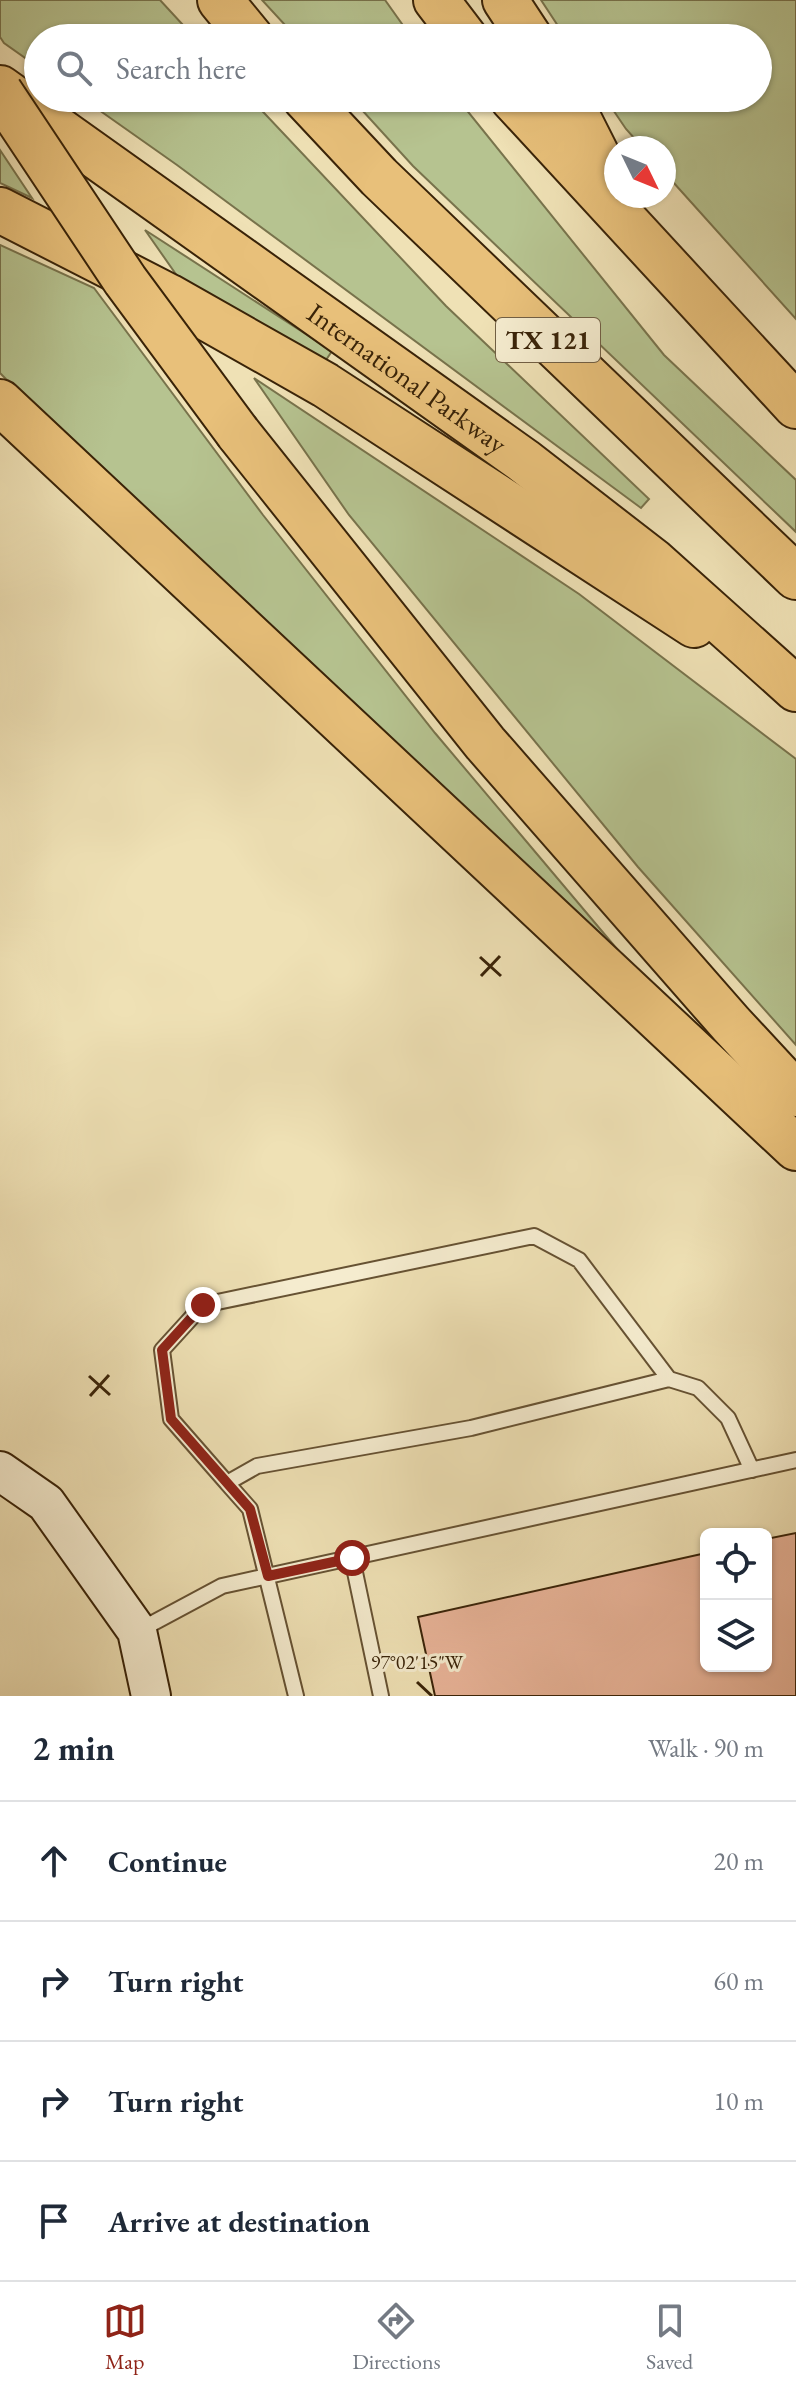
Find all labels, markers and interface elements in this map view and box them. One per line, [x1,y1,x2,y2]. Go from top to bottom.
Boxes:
search box [24,24,772,112]
icon: search [52,46,96,90]
text: Search here [116,49,246,88]
north arrow [604,136,676,208]
street label: International Parkway [300,295,515,462]
road number: TX 121 [496,318,600,362]
route end [185,1287,221,1323]
map controls [700,1528,772,1672]
button: locate [700,1528,772,1600]
route start [334,1540,370,1576]
button: layers [700,1600,772,1672]
text: 97°02'15"W [371,1649,464,1675]
text: 2 min [32,1726,115,1770]
text: Walk · 90 m [648,1731,764,1765]
icon: ahead [32,1839,76,1883]
text: Continue [108,1842,227,1881]
text: 20 m [714,1844,764,1878]
icon: right [32,1959,76,2003]
text: Turn right [108,1962,244,2001]
text: 60 m [714,1964,764,1998]
icon: right [32,2079,76,2123]
text: Turn right [108,2082,244,2121]
text: 10 m [714,2084,764,2118]
icon: arrive [32,2199,76,2243]
text: Arrive at destination [108,2202,370,2241]
tab: Map [103,2299,147,2376]
tab: Directions [352,2299,441,2376]
tab: Saved [646,2299,693,2376]

